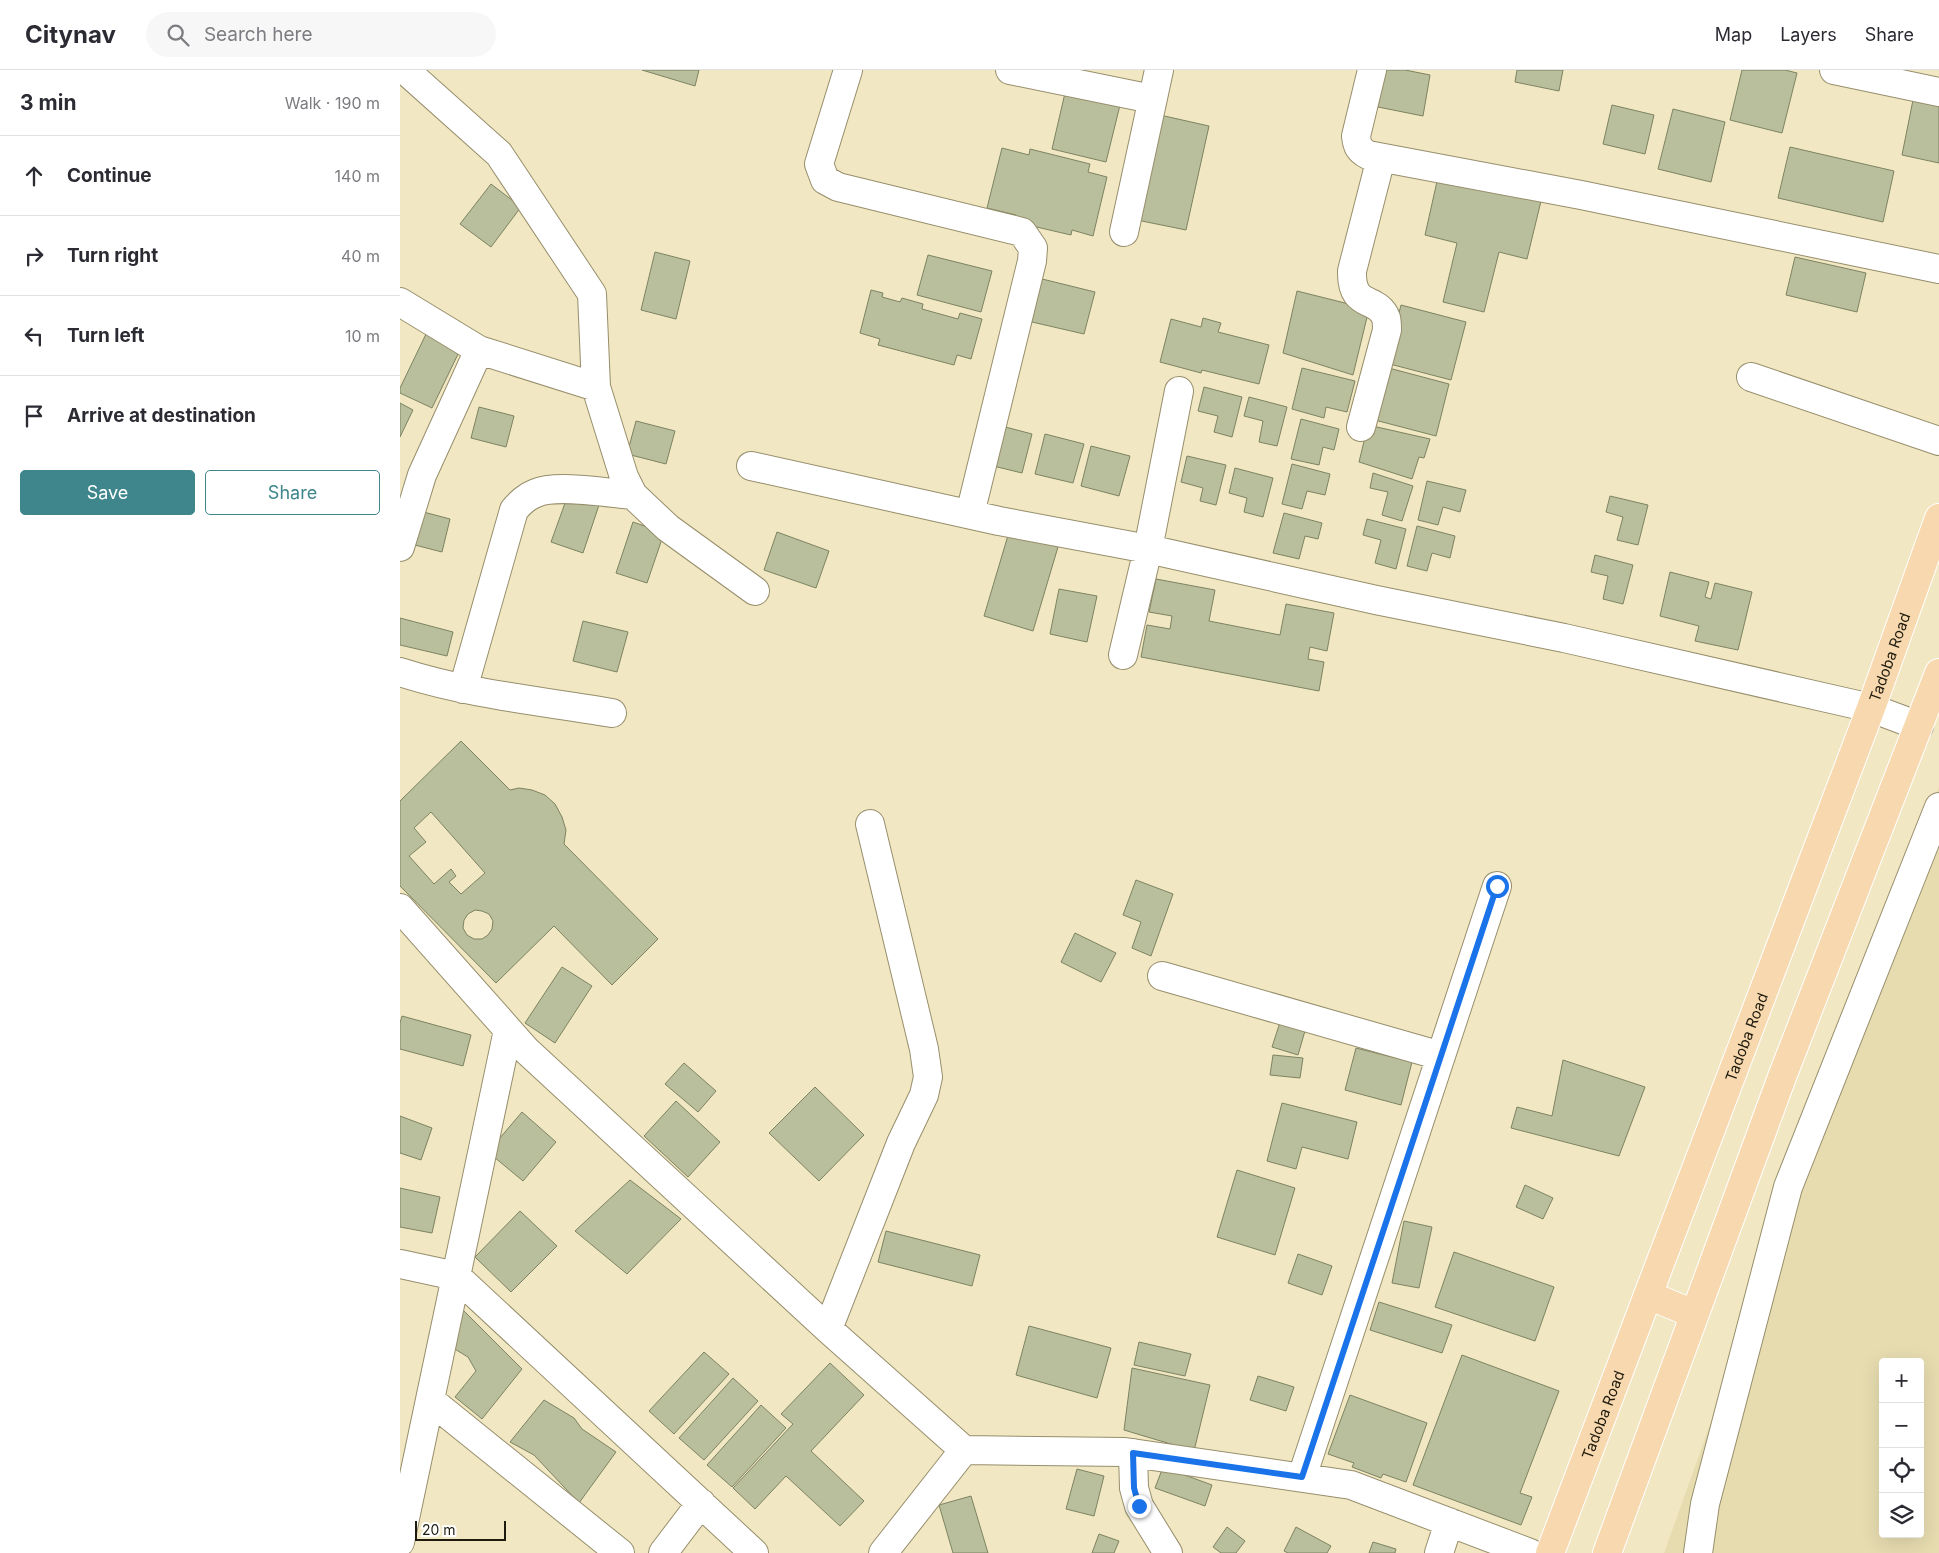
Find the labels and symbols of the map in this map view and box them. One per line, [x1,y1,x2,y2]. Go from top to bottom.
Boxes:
street label: Tadoba Road [1865,610,1914,704]
route start [1486,875,1509,898]
street label: Tadoba Road [1721,990,1771,1084]
street label: Tadoba Road [1577,1368,1628,1462]
route end [1128,1495,1151,1518]
scale bar [415,1518,506,1541]

